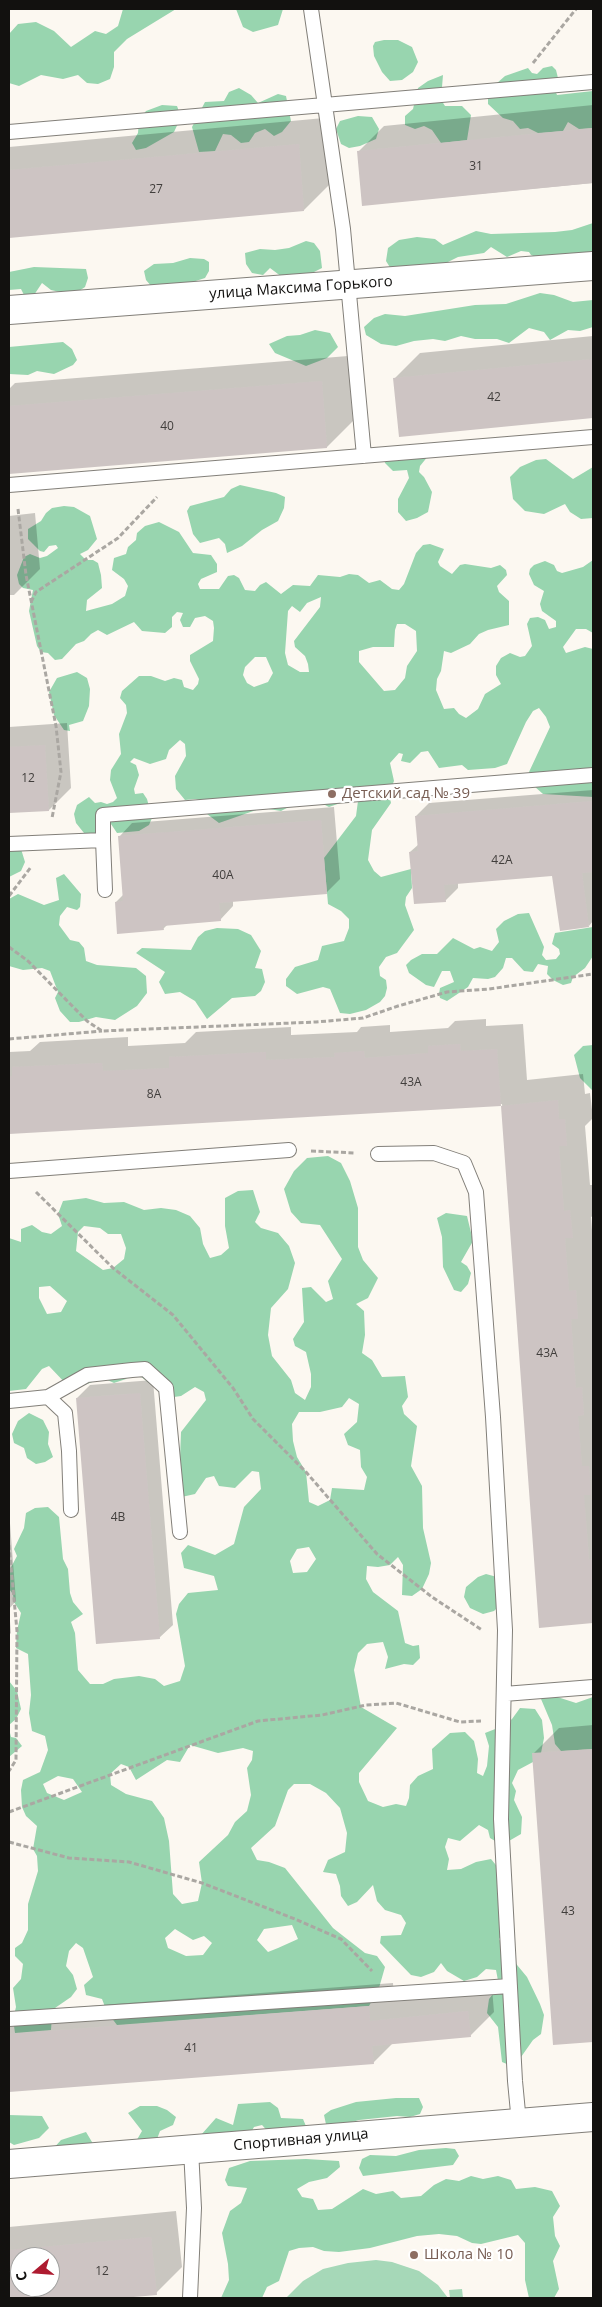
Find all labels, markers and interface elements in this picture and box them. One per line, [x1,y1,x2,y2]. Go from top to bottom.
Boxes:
house number: 31 [469,160,483,174]
house number: 27 [149,183,163,197]
street label: улица Максима Горького [209,273,393,303]
house number: 42 [487,391,501,405]
house number: 40 [160,420,174,434]
house number: 12 [21,772,35,786]
place label: Детский сад № 39 [342,785,470,803]
marker: Детский сад № 39 [326,788,338,800]
house number: 42А [491,854,513,868]
house number: 40А [212,869,234,883]
house number: 43А [400,1076,422,1090]
house number: 8А [147,1088,161,1102]
house number: 43А [536,1347,558,1361]
house number: 4В [111,1511,125,1525]
house number: 43 [561,1905,575,1919]
house number: 41 [184,2042,198,2056]
street label: Спортивная улица [233,2125,369,2155]
place label: Школа № 10 [424,2246,513,2264]
north arrow [10,2247,60,2297]
marker: Школа № 10 [408,2249,420,2261]
house number: 12 [95,2265,109,2279]
text: С [11,2269,32,2284]

